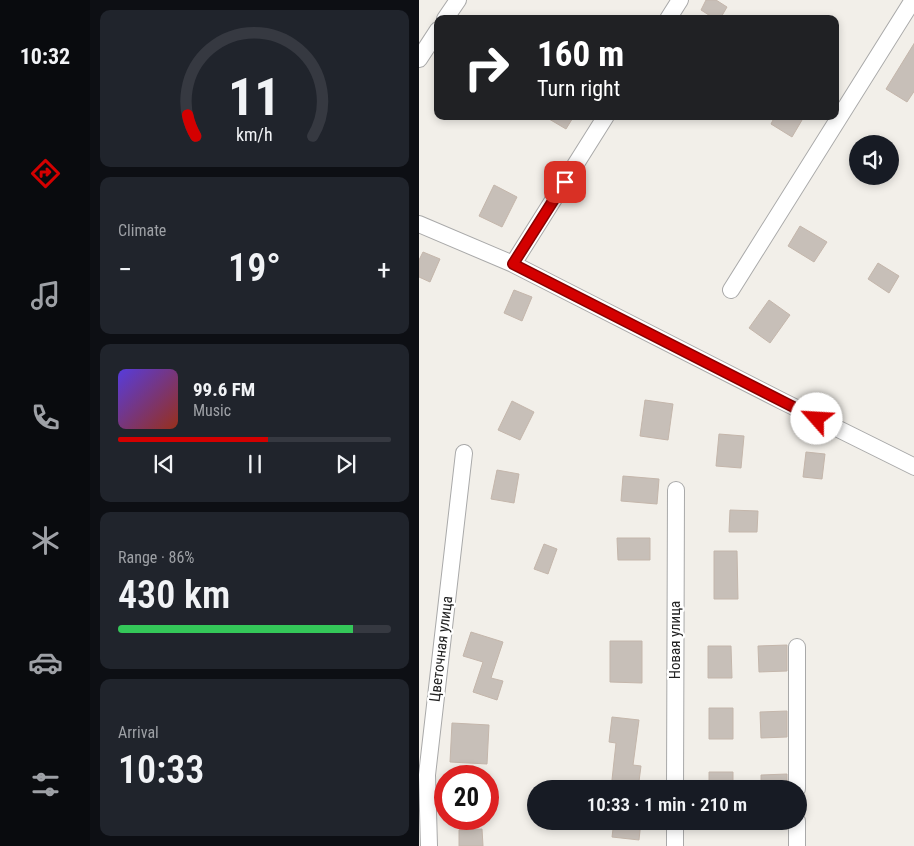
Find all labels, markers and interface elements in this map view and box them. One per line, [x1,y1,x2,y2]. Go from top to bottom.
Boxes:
text: 160 m [537,34,624,75]
icon: right [454,35,519,100]
text: 10:32 [20,44,70,69]
text: 11 [228,67,281,128]
text: Turn right [537,76,620,101]
text: km/h [236,124,273,145]
map controls [849,135,899,185]
button: sound [849,135,899,185]
icon: directions [28,156,63,191]
pin [544,161,586,203]
icon: arrive [551,168,579,196]
text: Climate [118,221,166,240]
text: 19° [228,246,281,290]
text: − [118,253,132,286]
text: + [377,253,391,286]
icon: music [28,278,63,313]
text: 99.6 FM [193,378,255,401]
position arrow [790,392,842,444]
icon: phone [28,400,63,435]
text: Music [193,401,231,420]
icon: previous [150,450,178,478]
icon: pause [241,450,269,478]
icon: next [332,450,360,478]
icon: climate [28,523,63,558]
text: Range · 86% [118,548,194,567]
text: 430 km [118,573,230,617]
street label: Цветочная улица [426,595,456,703]
street label: Новая улица [666,601,684,679]
icon: car [28,645,63,680]
text: Arrival [118,723,159,742]
text: 10:33 [118,748,204,792]
speed limit sign: 20 [434,765,499,830]
icon: filters [28,767,63,802]
text: 10:33 · 1 min · 210 m [587,793,747,816]

